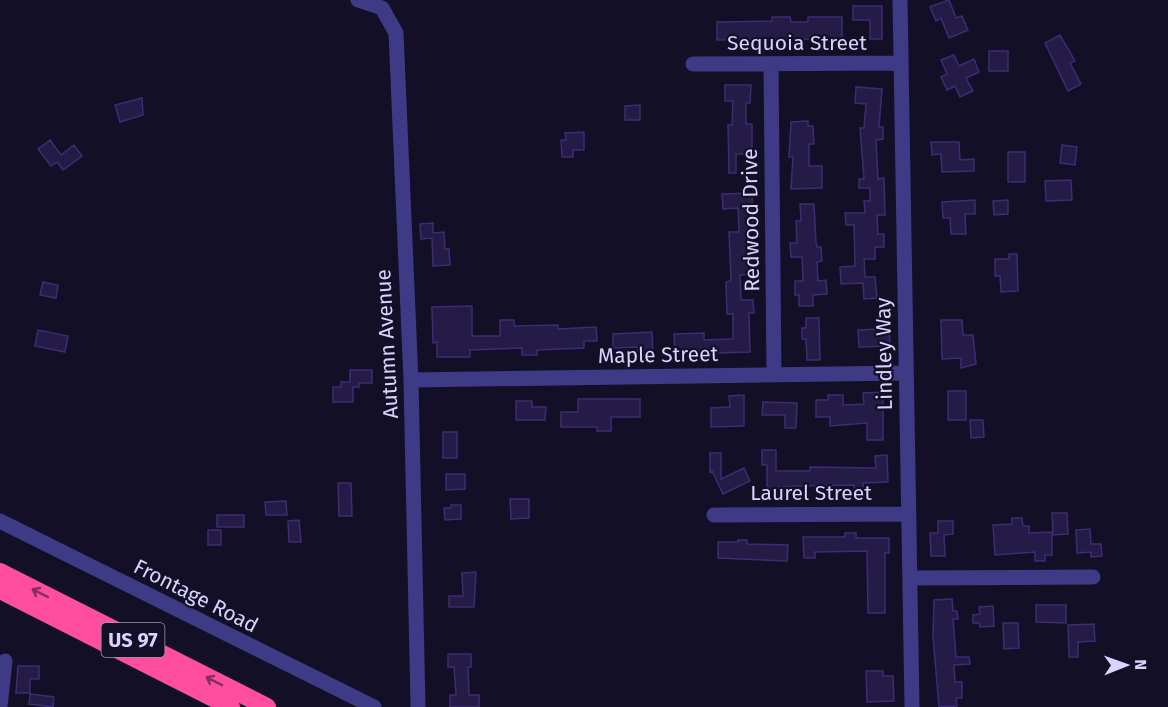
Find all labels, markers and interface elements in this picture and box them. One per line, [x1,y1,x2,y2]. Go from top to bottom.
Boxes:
street label: Sequoia Street [727,30,867,56]
street label: Redwood Drive [737,148,765,292]
street label: Autumn Avenue [370,269,404,419]
street label: Lindley Way [870,297,898,411]
street label: Maple Street [598,341,719,369]
street label: Laurel Street [750,480,872,506]
street label: Frontage Road [129,553,263,639]
one-way arrow [32,586,50,598]
road number: US 97 [102,623,164,657]
north arrow [1096,635,1156,695]
text: N [1131,659,1150,670]
one-way arrow [206,674,224,686]

